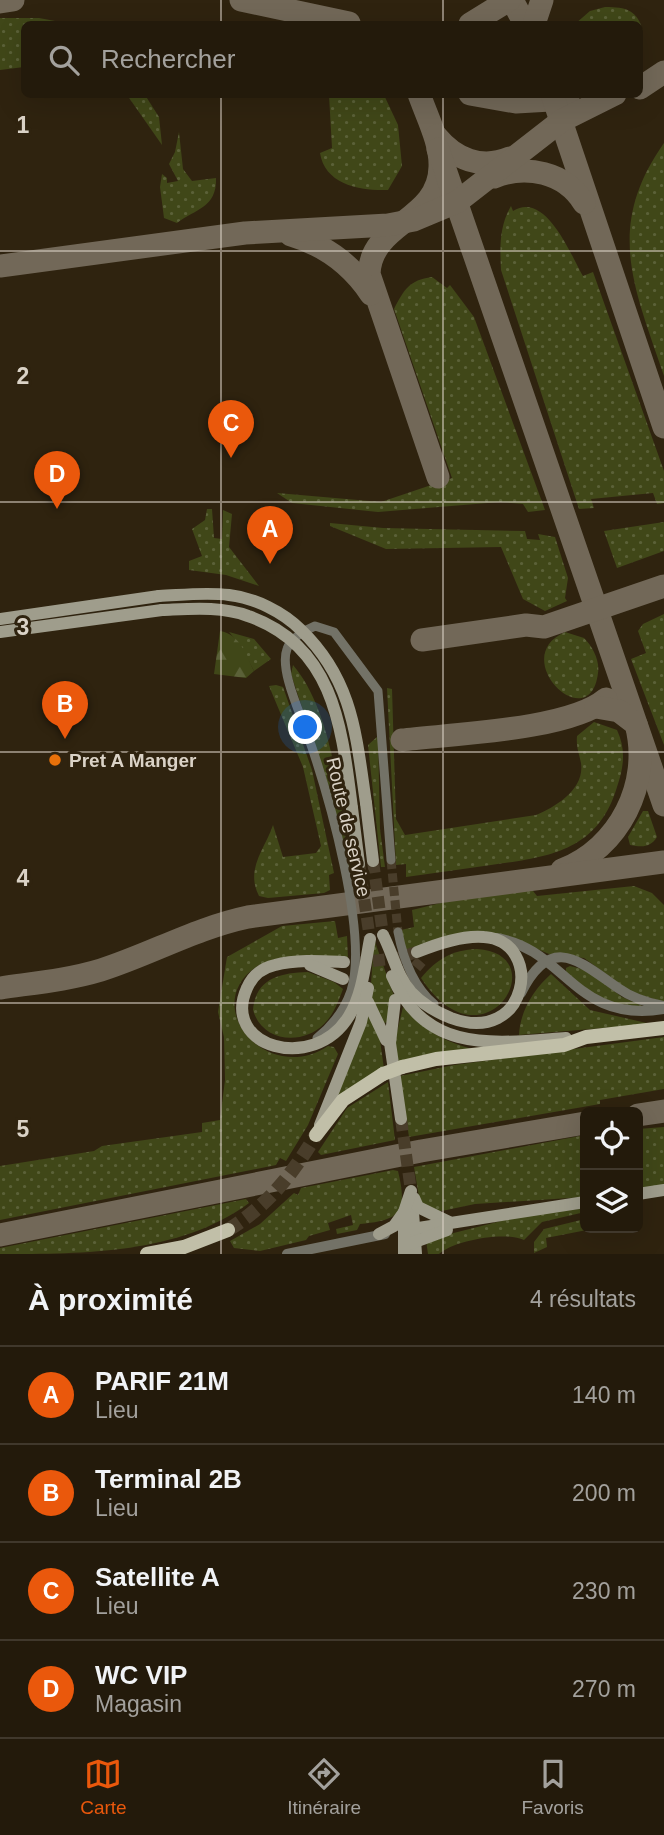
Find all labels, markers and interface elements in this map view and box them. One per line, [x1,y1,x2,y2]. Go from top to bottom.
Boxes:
search box [21,21,643,98]
icon: search [45,41,83,79]
text: Rechercher [101,44,235,74]
text: 1 [17,112,30,138]
text: 2 [17,363,29,389]
pin: C [208,400,254,458]
pin: D [34,451,80,509]
pin: A [247,506,293,564]
text: 3 [17,614,29,640]
pin: B [42,681,88,739]
your location [288,710,322,744]
place label: Pret A Manger [69,750,197,771]
marker: Pret A Manger [47,752,63,768]
street label: Route de service [322,755,375,899]
text: 4 [17,865,30,891]
map controls [580,1107,643,1233]
button: locate [580,1107,643,1170]
text: 5 [17,1116,30,1142]
button: layers [580,1170,643,1233]
text: À proximité [28,1283,193,1316]
text: 4 résultats [530,1286,636,1312]
text: PARIF 21M [95,1366,229,1396]
text: A [43,1382,59,1408]
text: 140 m [572,1382,636,1408]
text: Lieu [95,1397,138,1423]
text: Terminal 2B [95,1464,242,1494]
text: B [43,1480,59,1506]
text: 200 m [572,1480,636,1506]
text: Lieu [95,1495,138,1521]
text: Satellite A [95,1562,220,1592]
text: C [43,1578,59,1604]
text: 230 m [572,1578,636,1604]
text: Lieu [95,1593,138,1619]
text: WC VIP [95,1660,187,1690]
text: D [43,1676,59,1702]
text: 270 m [572,1676,636,1702]
text: Magasin [95,1691,182,1717]
tab: Carte [80,1755,127,1819]
tab: Itinéraire [287,1755,361,1819]
tab: Favoris [521,1755,584,1819]

